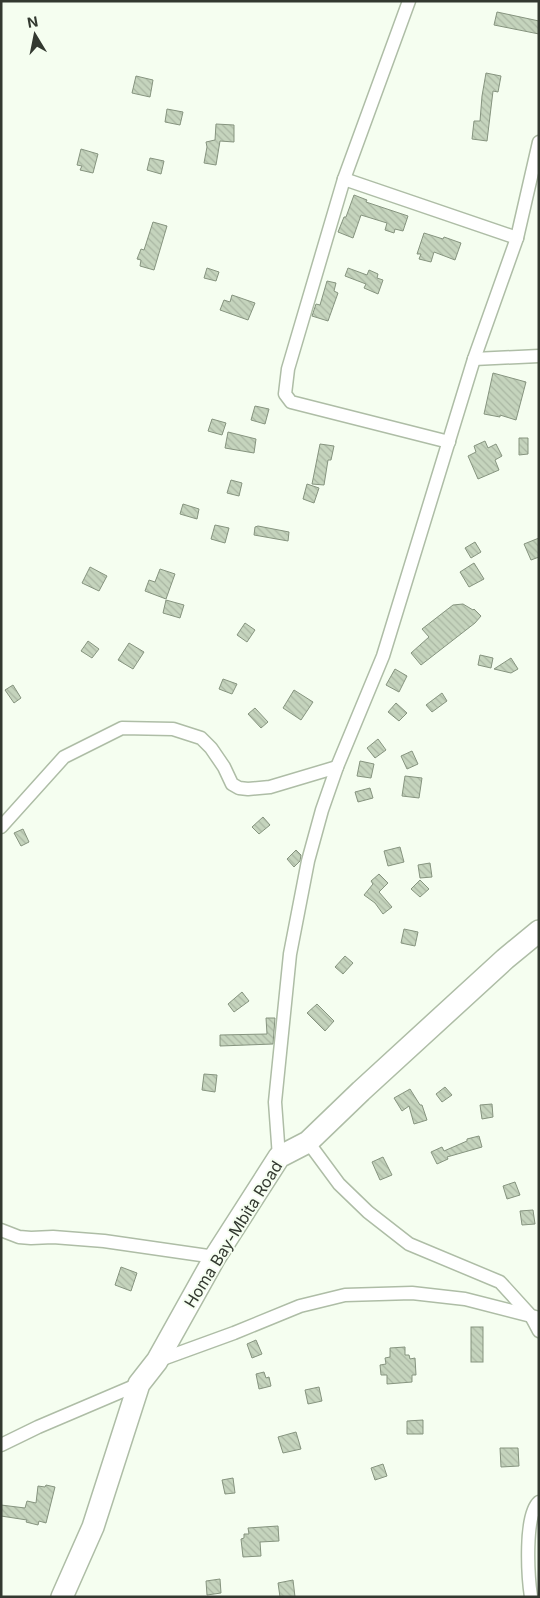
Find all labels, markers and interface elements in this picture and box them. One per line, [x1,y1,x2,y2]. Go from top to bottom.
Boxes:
north arrow [10,10,60,60]
text: N [26,12,39,31]
street label: Homa Bay-Mbita Road [180,1157,286,1311]

